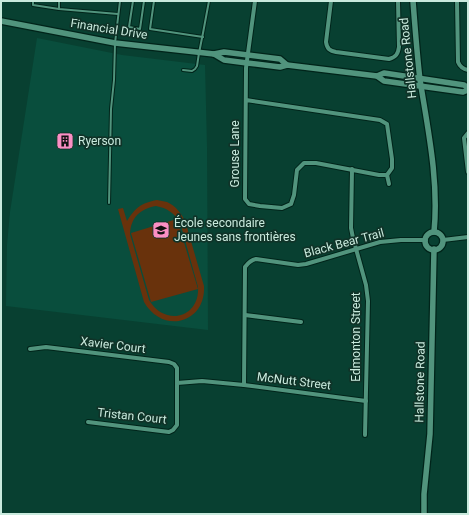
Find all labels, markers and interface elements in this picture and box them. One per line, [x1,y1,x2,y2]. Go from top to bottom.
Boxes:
street label: Financial Drive [69,16,149,42]
street label: Hallstone Road [397,17,419,99]
street label: Grouse Lane [228,120,242,188]
building icon: Ryerson [55,131,75,151]
place label: Ryerson [78,134,121,148]
place label: École secondaire Jeunes sans frontières [174,215,296,244]
school or university icon: École secondaire Jeunes sans frontières [151,220,171,240]
street label: Black Bear Trail [302,226,386,260]
street label: Edmonton Street [349,292,363,382]
street label: Xavier Court [80,334,147,356]
street label: Hallstone Road [412,341,428,423]
street label: McNutt Street [256,370,332,392]
street label: Tristan Court [97,405,167,427]

